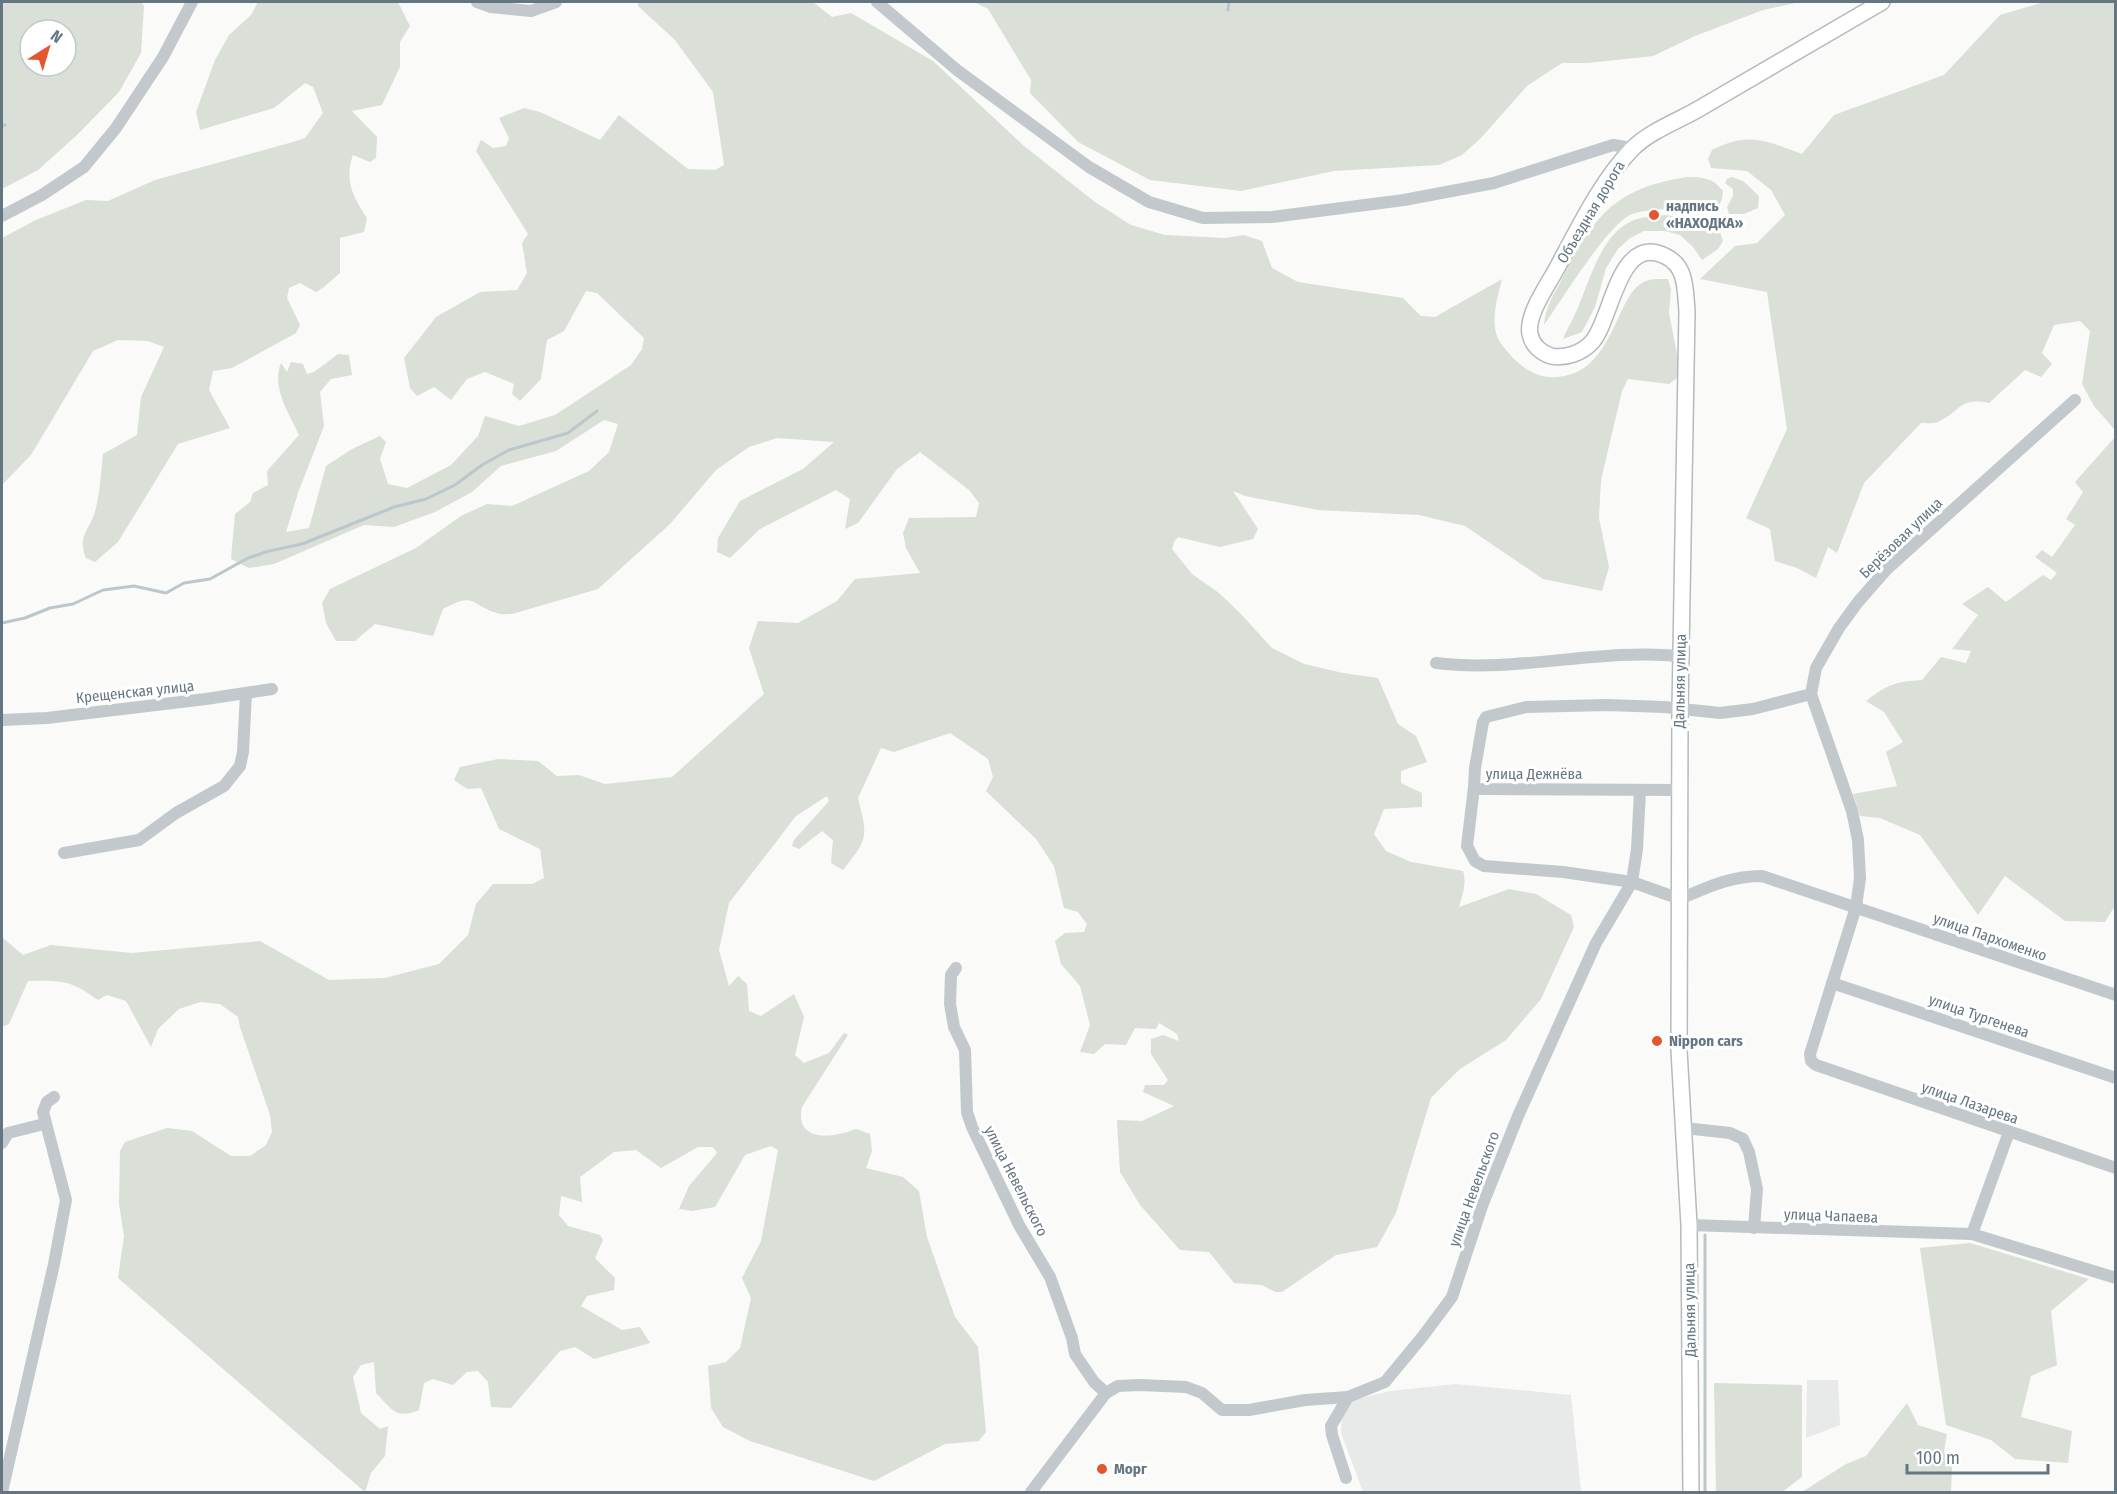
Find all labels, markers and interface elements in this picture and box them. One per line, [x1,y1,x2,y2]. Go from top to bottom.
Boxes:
north arrow [18,18,78,78]
text: N [47,26,66,47]
street label: Объездная дорога [1553,158,1629,266]
place label: надпись «НАХОДКА» [1666,197,1743,232]
marker: надпись «НАХОДКА» [1647,208,1661,222]
street label: Берёзовая улица [1856,494,1946,582]
street label: Дальняя улица [1670,634,1690,729]
street label: Крещенская улица [75,677,195,707]
street label: улица Дежнёва [1486,765,1582,783]
street label: улица Пархоменко [1931,909,2049,965]
street label: улица Тургенева [1926,990,2032,1042]
place label: Nippon cars [1669,1032,1743,1050]
marker: Nippon cars [1650,1034,1664,1048]
street label: улица Лазарева [1919,1078,2021,1128]
street label: улица Невельского [980,1123,1052,1239]
street label: улица Невельского [1445,1129,1503,1249]
street label: улица Чапаева [1784,1205,1878,1227]
street label: Дальняя улица [1680,1263,1700,1358]
scale bar [1907,1437,2048,1475]
text: 100 m [1916,1447,1960,1469]
place label: Морг [1114,1460,1147,1478]
marker: Морг [1095,1462,1109,1476]

